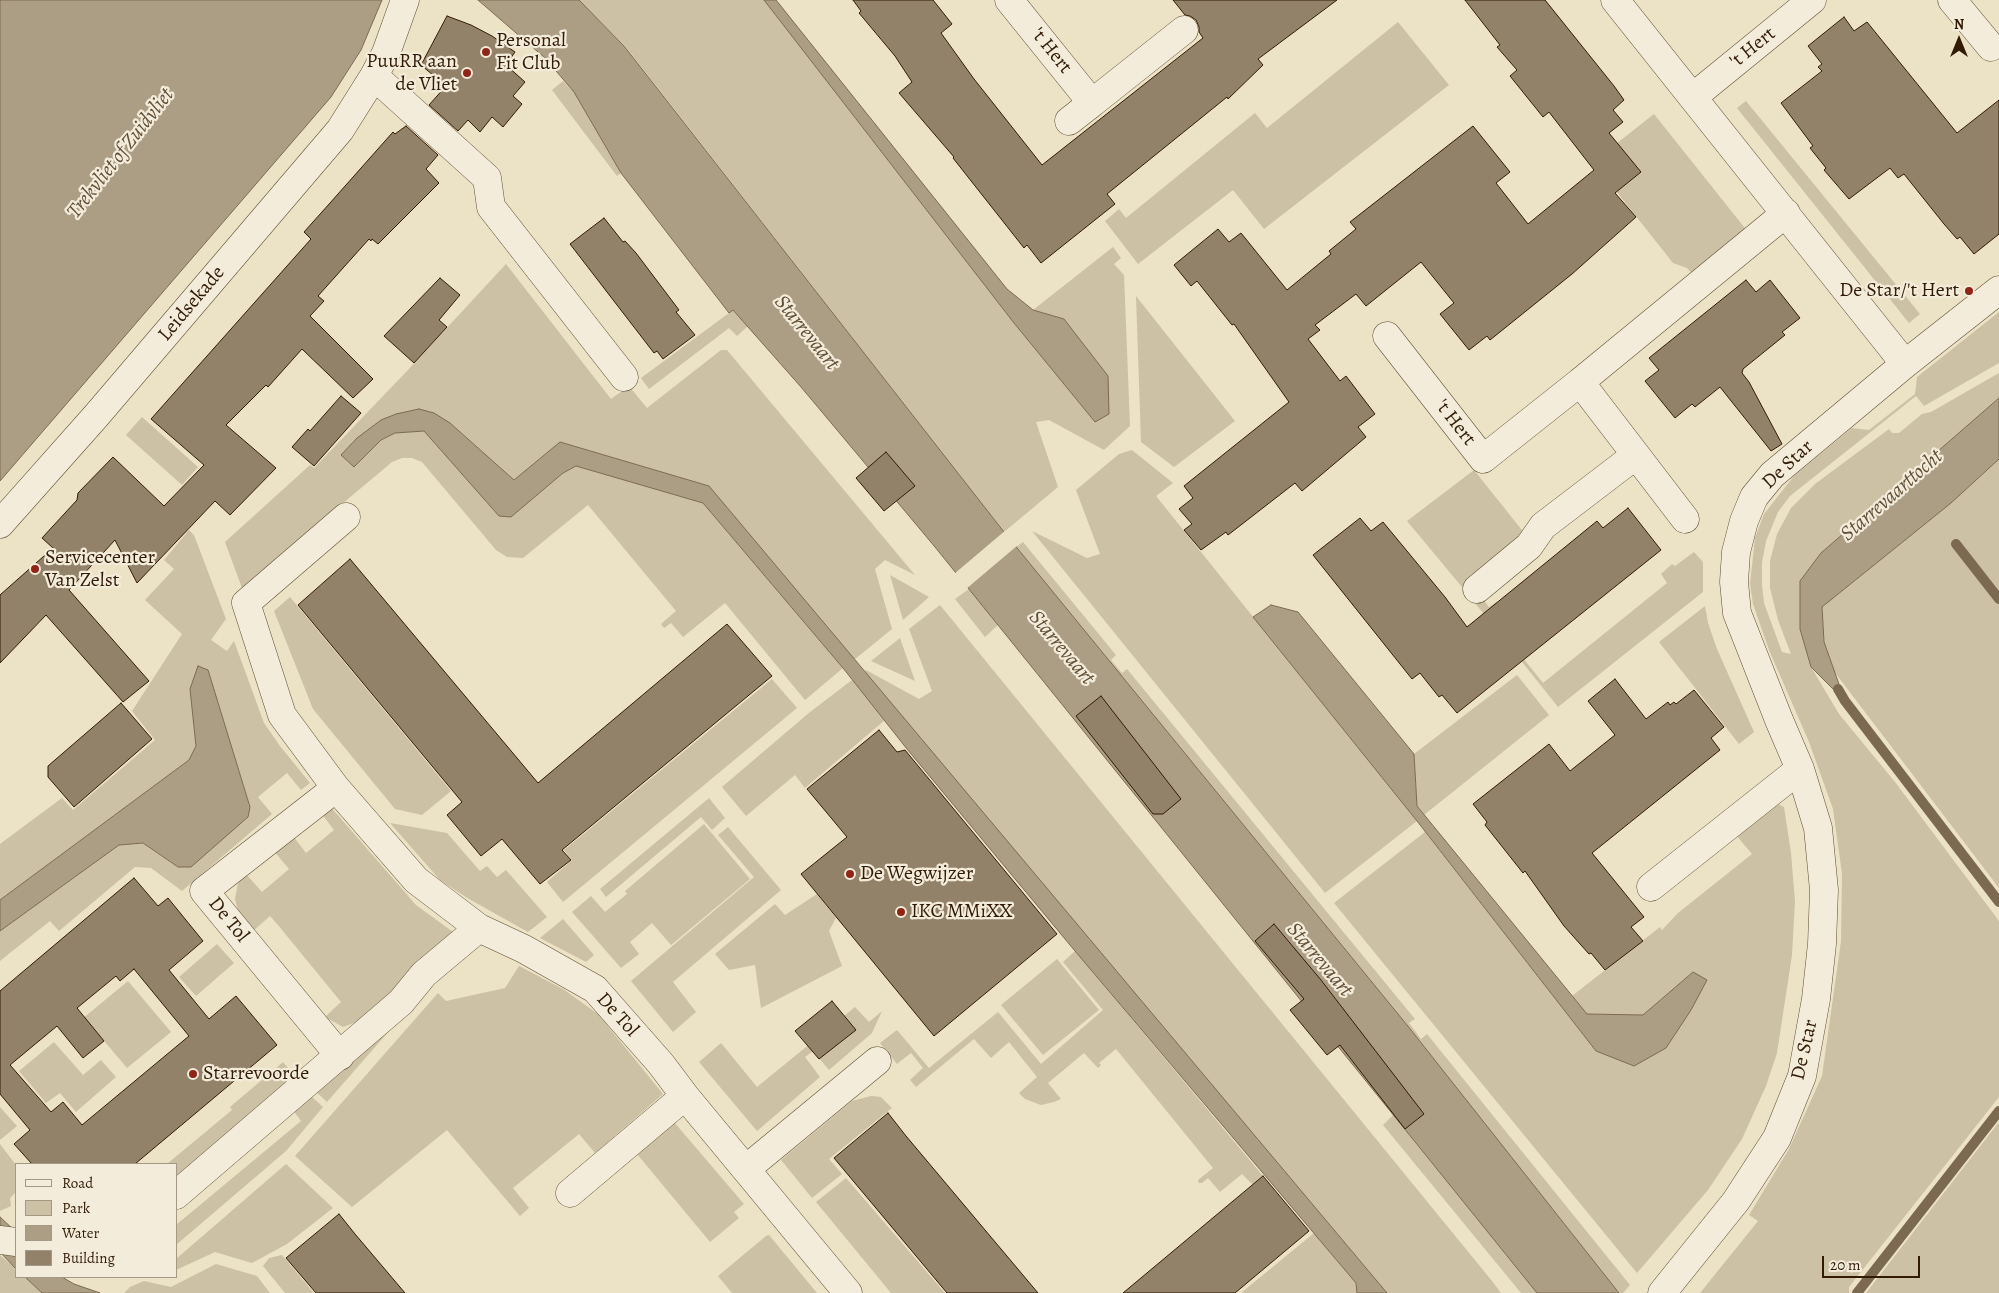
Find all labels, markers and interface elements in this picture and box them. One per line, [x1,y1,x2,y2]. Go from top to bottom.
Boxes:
north arrow [1934,15,1984,65]
text: N [1954,15,1964,34]
street label: 't Hert [1725,22,1781,74]
street label: 't Hert [1025,23,1077,79]
place label: Personal Fit Club [496,29,566,76]
marker: Personal Fit Club [480,46,492,58]
place label: PuuRR aan de Vliet [366,50,457,97]
marker: PuuRR aan de Vliet [461,67,473,79]
water label: Trekvliet of Zuidvliet [62,84,180,224]
street label: Leidsekade [154,261,230,347]
place label: De Star/'t Hert [1839,279,1959,303]
marker: De Star/'t Hert [1963,285,1975,297]
water label: Starrevaart [768,290,844,376]
street label: 't Hert [1430,395,1480,451]
street label: De Star [1757,435,1819,495]
water label: Starrevaarttocht [1836,445,1948,547]
place label: Servicecenter Van Zelst [45,546,155,593]
marker: Servicecenter Van Zelst [29,563,41,575]
water label: Starrevaart [1023,606,1099,690]
place label: De Wegwijzer [860,862,973,886]
marker: De Wegwijzer [844,868,856,880]
street label: De Tol [202,892,254,948]
place label: IKC MMiXX [911,900,1012,924]
marker: IKC MMiXX [895,906,907,918]
water label: Starrevaart [1281,918,1357,1002]
street label: De Tol [591,988,643,1042]
street label: De Star [1786,1018,1824,1082]
place label: Starrevoorde [203,1062,309,1086]
marker: Starrevoorde [187,1068,199,1080]
legend [15,1163,178,1278]
text: Road [62,1173,93,1193]
text: Park [62,1198,90,1218]
text: Water [62,1223,99,1243]
scale bar [1824,1246,1922,1278]
text: Building [62,1248,115,1268]
text: 20 m [1830,1255,1861,1275]

